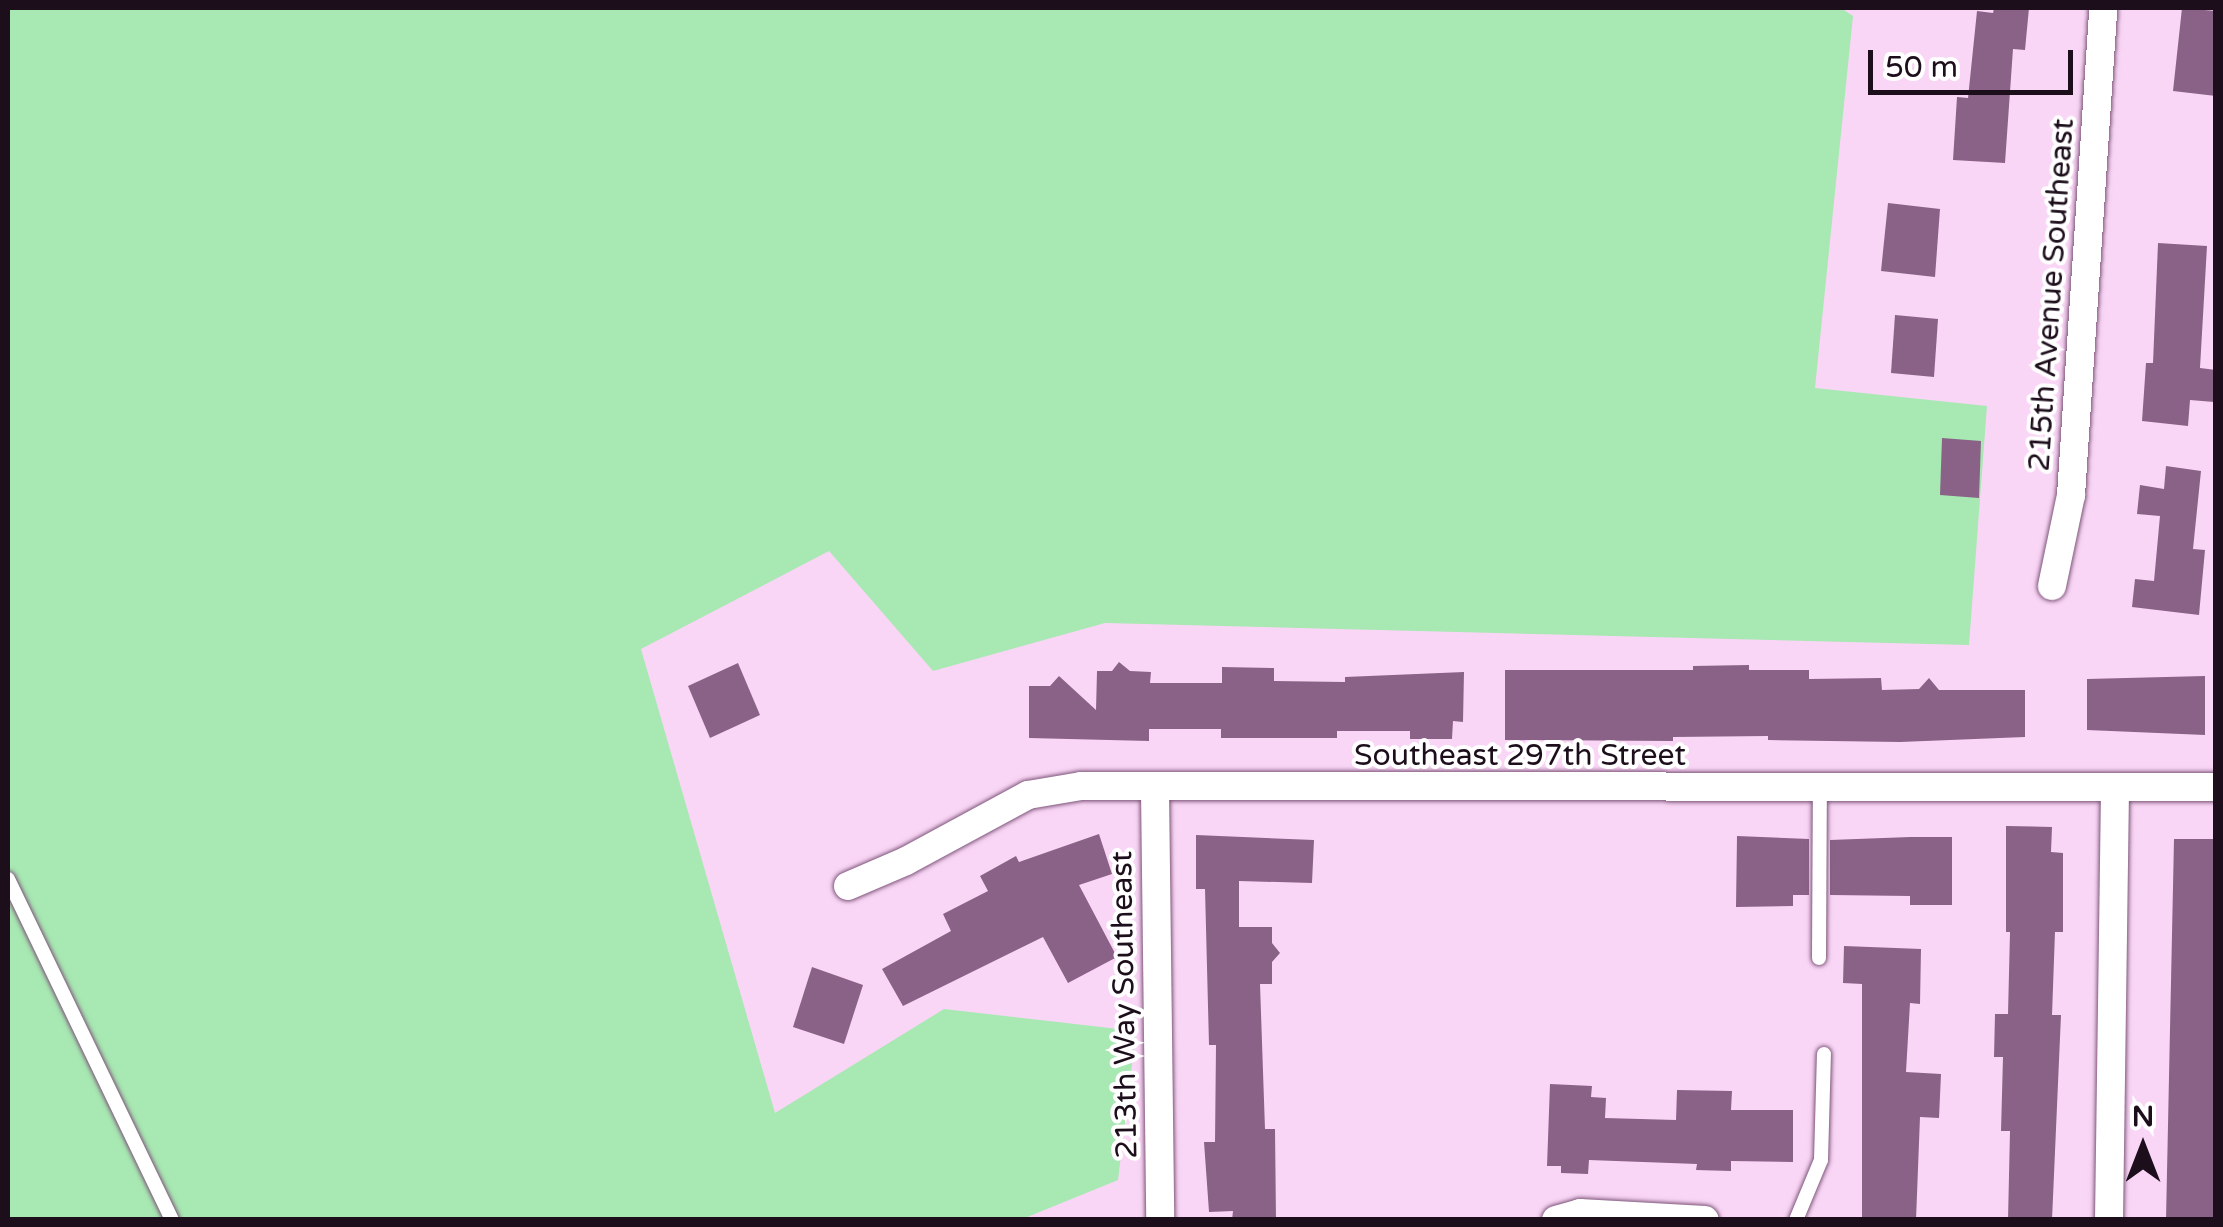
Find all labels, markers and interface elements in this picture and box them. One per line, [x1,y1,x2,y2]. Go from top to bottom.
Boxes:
scale bar [1873,30,2078,92]
text: 50 m [1885,49,1958,86]
street label: 215th Avenue Southeast [2022,117,2082,473]
street label: Southeast 297th Street [1354,738,1686,774]
street label: 213th Way Southeast [1104,851,1146,1159]
north arrow [2093,1097,2193,1197]
text: N [2132,1100,2154,1134]

